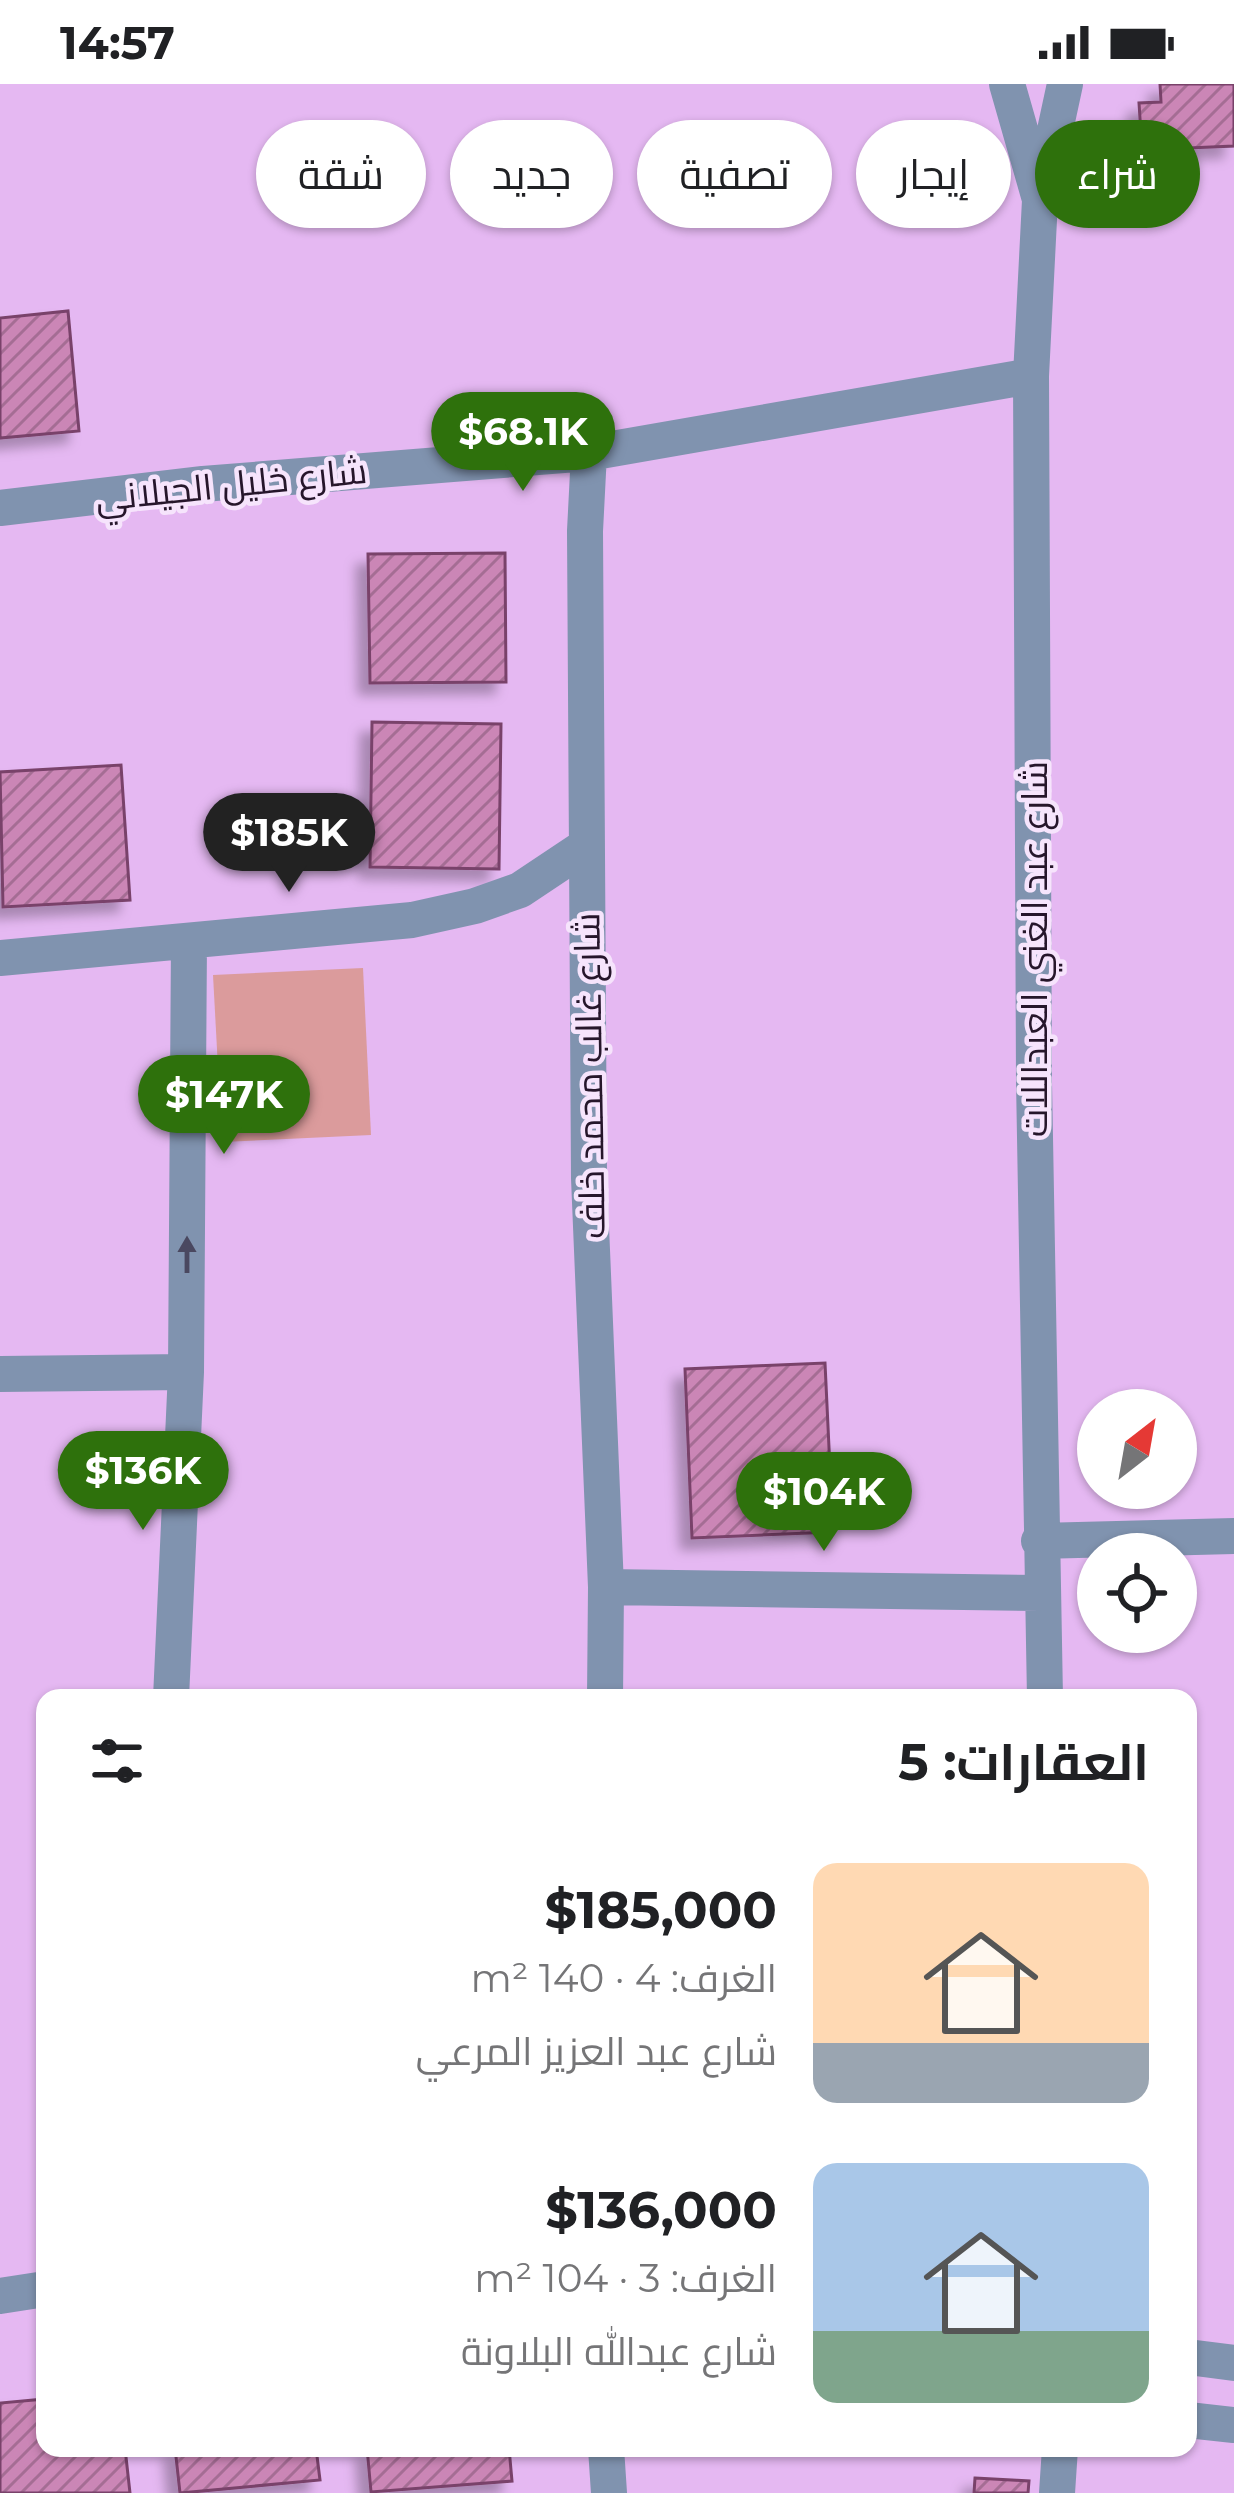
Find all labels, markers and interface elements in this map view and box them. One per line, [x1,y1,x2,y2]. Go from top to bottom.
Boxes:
text: 14:57 [60,15,175,70]
chip: شقة [256,120,426,228]
chip: جديد [450,120,613,228]
chip: تصفية [637,120,832,228]
chip: إيجار [856,120,1011,228]
chip: شراء [1035,120,1200,228]
pin: $68.1K [425,392,621,494]
text: $68.1K [458,407,588,455]
street label: شارع خليل الجيلاني [93,448,370,527]
street label: شارع عبد الغني العبداللات [1012,761,1063,1137]
pin: $185K [205,793,373,895]
text: $185K [230,808,348,856]
street label: شارع غالب محمد خلف [564,912,617,1240]
pin: $147K [140,1055,308,1157]
text: $147K [165,1070,283,1118]
one-way arrow [177,1235,197,1273]
north arrow [1077,1389,1197,1509]
map controls [1077,1389,1197,1653]
pin: $136K [59,1431,227,1533]
text: $136K [85,1446,201,1494]
pin: $104K [740,1452,908,1554]
text: $104K [763,1467,885,1515]
button: locate [1077,1533,1197,1653]
icon: filters [84,1728,150,1794]
text: العقارات: 5 [898,1731,1149,1793]
text: $185,000 [544,1879,777,1941]
icon: home [909,1911,1053,2055]
text: الغرف: 4 · 140 m² [470,1954,777,2002]
text: شارع عبد العزيز المرعي [416,2027,777,2075]
text: $136,000 [545,2179,777,2241]
icon: home [909,2211,1053,2355]
text: الغرف: 3 · 104 m² [474,2254,777,2302]
text: شارع عبدالله البلاونة [461,2327,777,2375]

